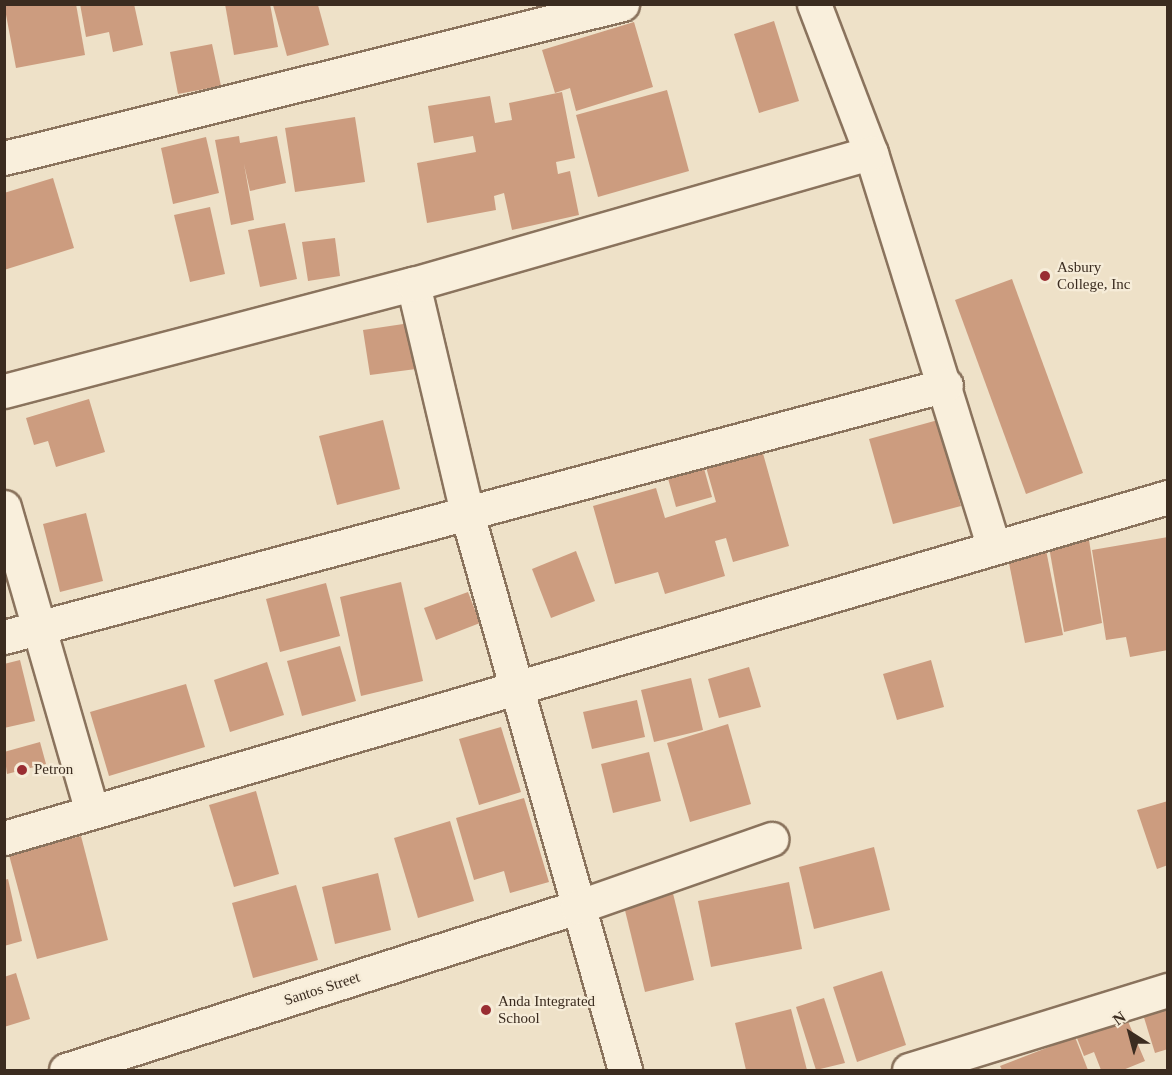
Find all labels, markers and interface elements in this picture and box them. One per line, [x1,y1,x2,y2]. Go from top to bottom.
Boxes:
place label: Asbury College, Inc [1057,258,1130,293]
marker: Asbury College, Inc [1038,269,1052,283]
place label: Petron [34,761,73,779]
marker: Petron [15,763,29,777]
street label: Santos Street [282,968,362,1010]
place label: Anda Integrated School [498,992,595,1027]
marker: Anda Integrated School [479,1003,493,1017]
north arrow [1100,1003,1160,1063]
text: N [1109,1008,1129,1028]

